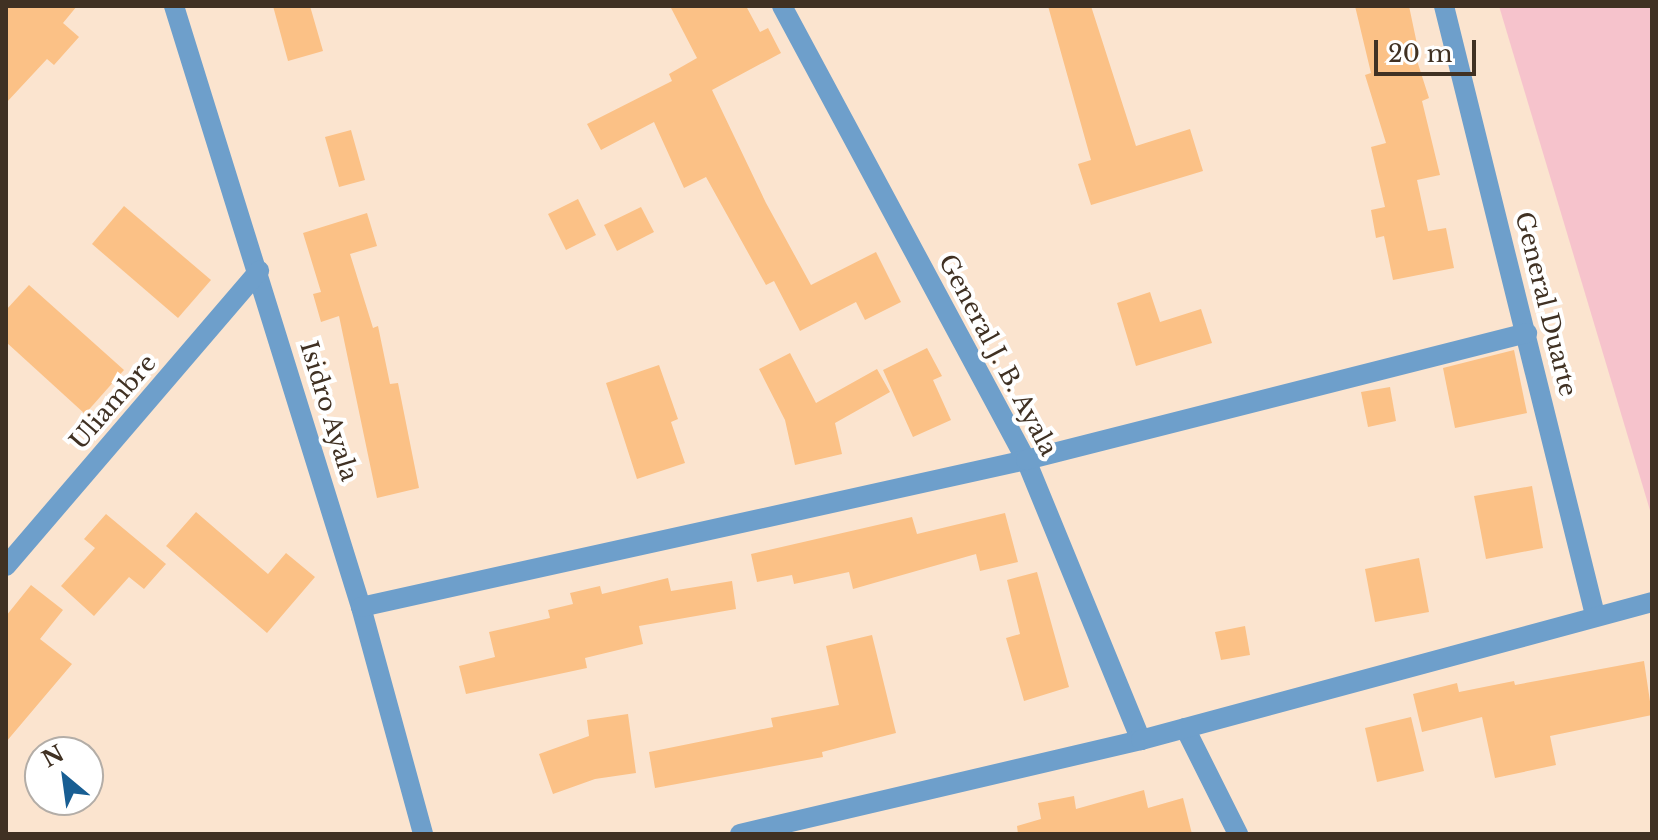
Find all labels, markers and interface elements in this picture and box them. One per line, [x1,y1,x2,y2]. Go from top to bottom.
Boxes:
scale bar [1378,24,1480,74]
text: 20 m [1388,39,1453,68]
street label: General Duarte [1509,209,1583,399]
street label: General J. B. Ayala [933,249,1063,461]
street label: Isidro Ayala [294,337,364,485]
street label: Uliambre [64,349,162,455]
north arrow [24,736,104,816]
text: N [38,739,69,773]

